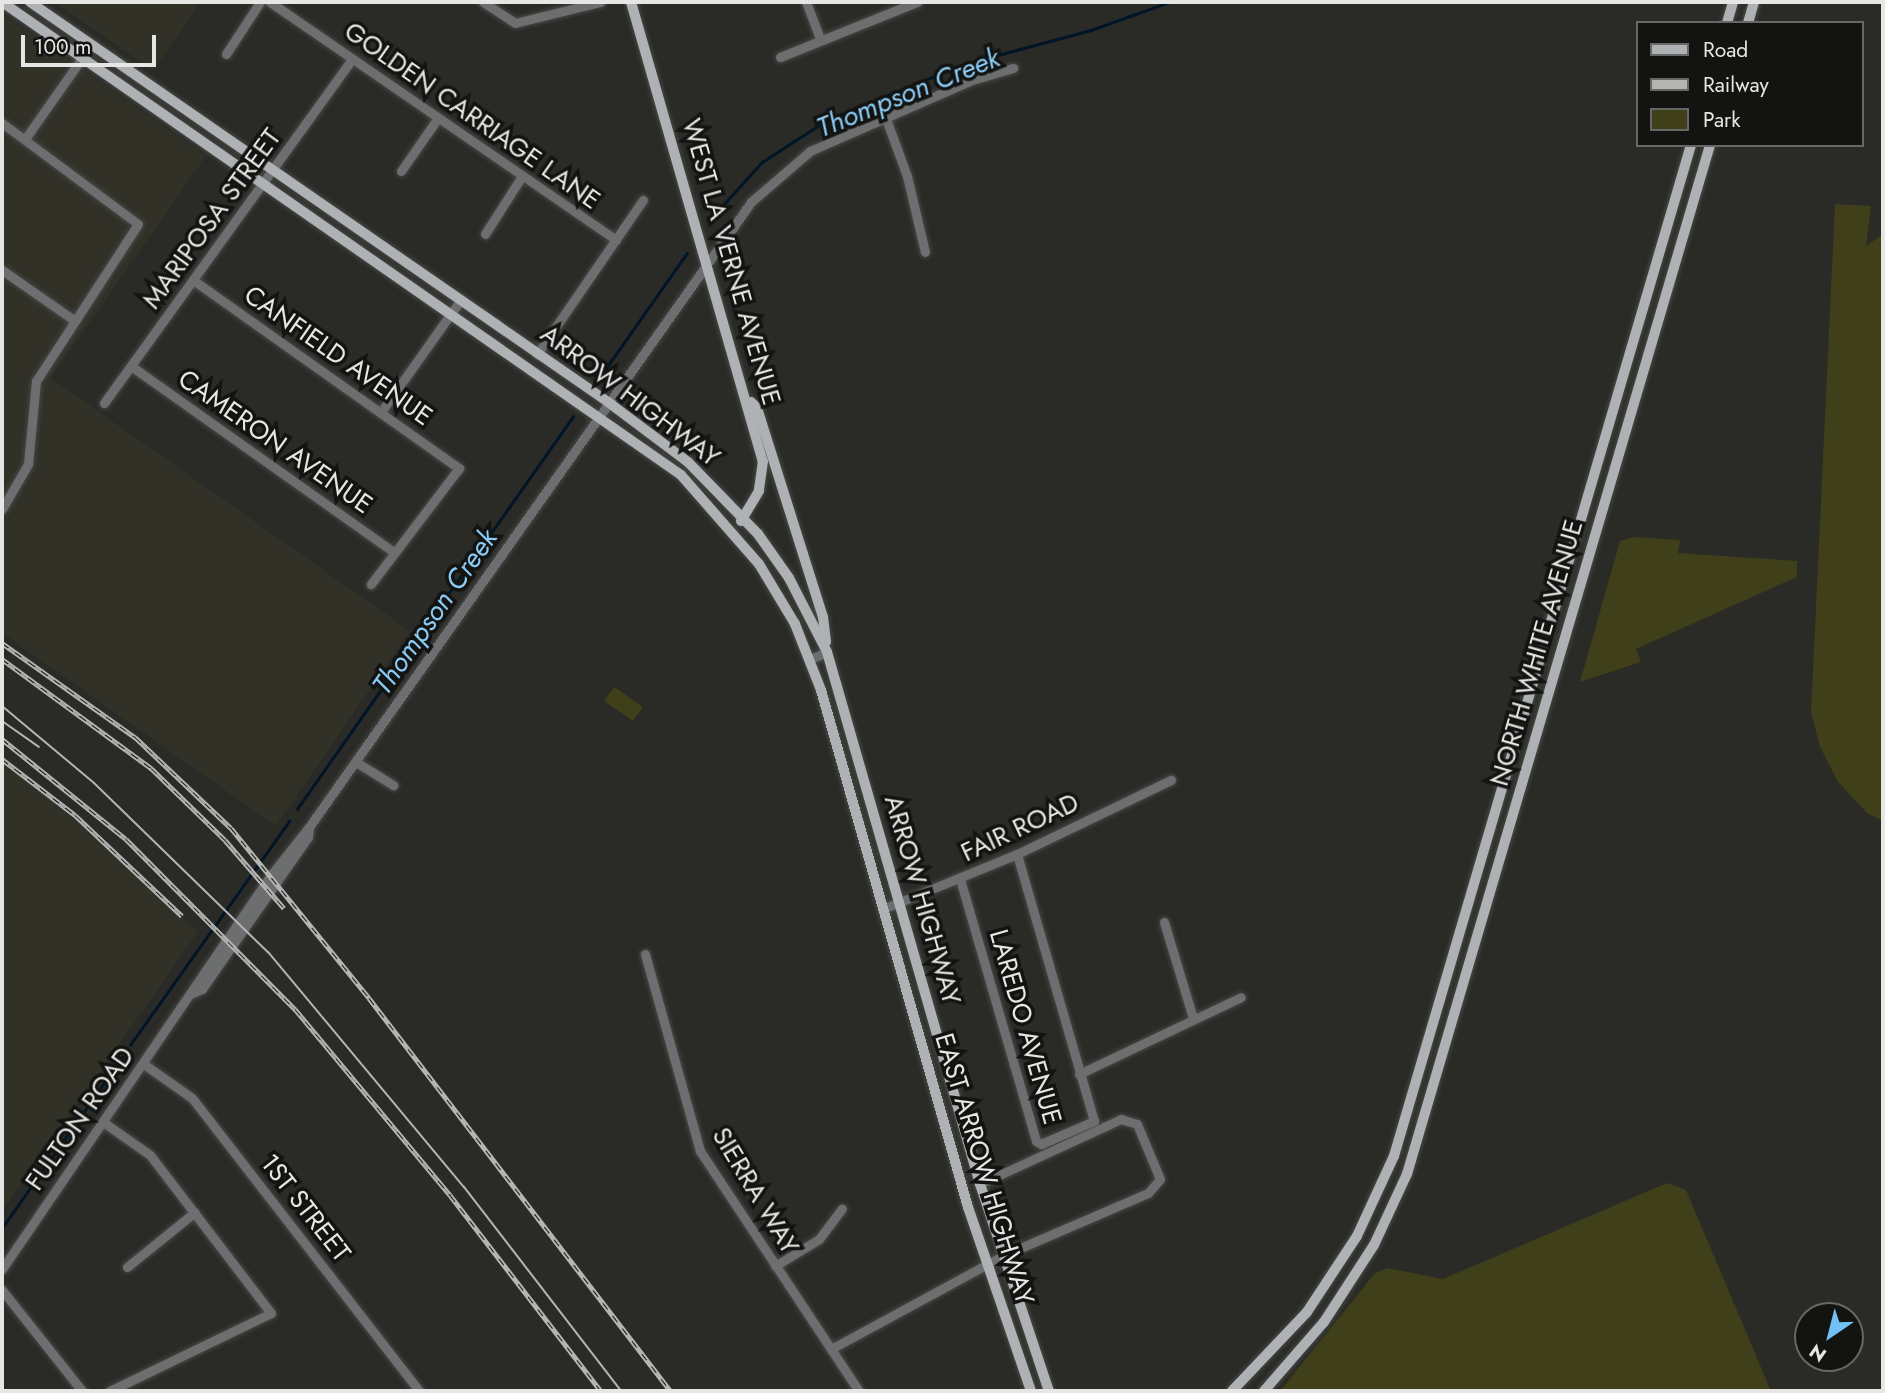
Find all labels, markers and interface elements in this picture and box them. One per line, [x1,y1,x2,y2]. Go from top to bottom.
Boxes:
street label: GOLDEN CARRIAGE LANE [338,16,606,216]
scale bar [24,21,159,65]
legend [1636,21,1864,147]
text: 100 m [34,32,91,62]
text: Road [1703,35,1748,65]
water label: Thompson Creek [812,41,1004,145]
text: Railway [1703,70,1769,100]
text: Park [1703,105,1740,135]
street label: WEST LA VERNE AVENUE [675,115,787,409]
street label: MARIPOSA STREET [136,123,288,315]
street label: CANFIELD AVENUE [238,279,438,433]
street label: ARROW HIGHWAY [534,318,726,474]
street label: CAMERON AVENUE [172,363,378,521]
street label: NORTH WHITE AVENUE [1484,516,1590,790]
water label: Thompson Creek [366,523,504,701]
street label: FAIR ROAD [956,787,1084,869]
street label: ARROW HIGHWAY [877,792,967,1008]
street label: LAREDO AVENUE [982,926,1068,1128]
street label: EAST ARROW HIGHWAY [928,1030,1040,1308]
street label: FULTON ROAD [19,1041,141,1197]
street label: SIERRA WAY [705,1122,805,1260]
street label: 1ST STREET [253,1148,357,1268]
north arrow [1794,1302,1864,1372]
text: N [1804,1338,1832,1368]

